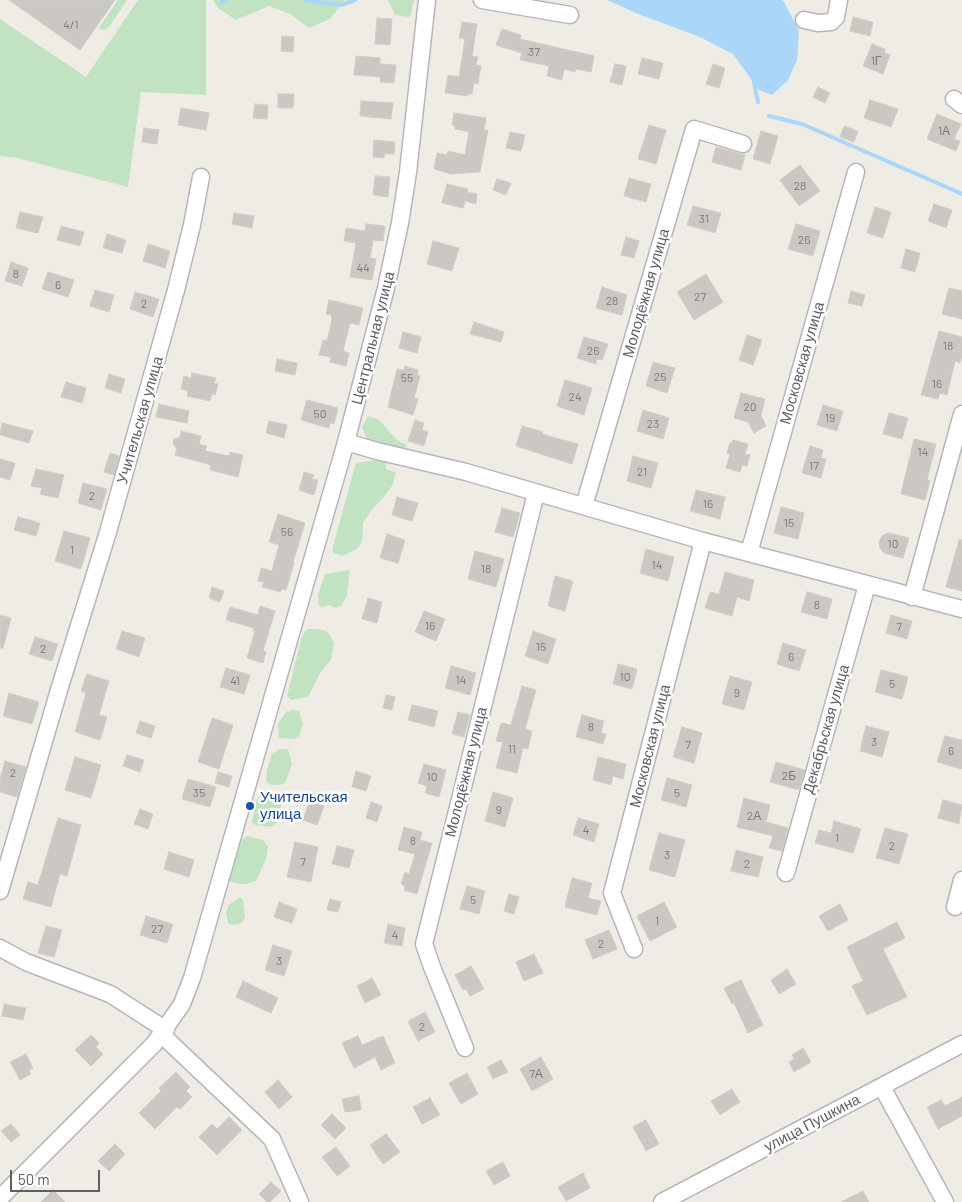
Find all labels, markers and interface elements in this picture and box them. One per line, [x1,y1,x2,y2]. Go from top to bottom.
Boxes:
house number: 4/1 [63,18,79,32]
house number: 37 [528,45,540,59]
house number: 1Г [871,54,881,68]
house number: 1А [938,124,950,138]
house number: 28 [794,179,806,193]
house number: 31 [699,212,709,226]
street label: Молодёжная улица [619,226,673,360]
house number: 26 [798,233,810,247]
house number: 44 [356,261,370,275]
house number: 8 [13,267,19,281]
street label: Центральная улица [348,269,398,407]
house number: 6 [55,278,61,292]
house number: 27 [694,290,706,304]
house number: 28 [606,294,618,308]
house number: 2 [141,297,147,311]
street label: Московская улица [776,300,828,426]
house number: 18 [943,339,953,353]
house number: 26 [587,344,599,358]
street label: Учительская улица [113,354,167,486]
house number: 25 [654,370,666,384]
house number: 55 [401,371,413,385]
house number: 16 [932,377,942,391]
house number: 24 [568,390,582,404]
house number: 20 [743,400,757,414]
house number: 50 [314,407,326,421]
house number: 19 [825,411,835,425]
house number: 23 [647,417,659,431]
house number: 14 [918,445,928,459]
house number: 17 [809,459,819,473]
house number: 21 [637,465,647,479]
house number: 2 [89,489,95,503]
house number: 16 [703,497,713,511]
house number: 15 [784,516,794,530]
house number: 56 [281,525,293,539]
house number: 10 [888,537,898,551]
house number: 1 [70,543,74,557]
house number: 14 [652,558,662,572]
house number: 18 [481,562,491,576]
house number: 8 [814,598,820,612]
house number: 16 [425,619,435,633]
house number: 7 [896,620,902,634]
house number: 15 [536,640,546,654]
house number: 2 [40,642,46,656]
house number: 6 [788,650,794,664]
street label: Декабрьская улица [799,662,853,796]
house number: 10 [620,670,630,684]
house number: 14 [456,673,466,687]
house number: 41 [230,674,240,688]
house number: 5 [889,677,895,691]
street label: Московская улица [626,682,674,810]
house number: 9 [734,686,740,700]
street label: Молодёжная улица [441,705,491,839]
house number: 8 [588,720,594,734]
house number: 3 [871,735,877,749]
house number: 7 [685,738,691,752]
house number: 11 [508,742,516,756]
house number: 6 [948,744,954,758]
house number: 2 [10,766,16,780]
house number: 2Б [782,769,796,783]
house number: 10 [427,770,437,784]
house number: 35 [193,786,205,800]
house number: 5 [674,786,680,800]
place label: Учительская улица [260,788,348,823]
marker: Учительская улица [244,800,256,812]
house number: 9 [496,803,502,817]
house number: 2А [747,809,761,823]
house number: 4 [583,823,589,837]
house number: 1 [835,831,839,845]
house number: 8 [410,834,416,848]
house number: 2 [889,839,895,853]
house number: 3 [664,848,670,862]
house number: 7 [300,855,306,869]
house number: 2 [744,857,750,871]
house number: 5 [470,893,476,907]
house number: 1 [655,914,659,928]
house number: 27 [151,922,163,936]
house number: 4 [392,928,398,942]
house number: 2 [598,937,604,951]
house number: 3 [276,954,282,968]
house number: 2 [419,1020,425,1034]
house number: 7А [529,1067,543,1081]
street label: улица Пушкина [761,1090,863,1156]
scale bar [12,1160,102,1192]
text: 50 m [18,1170,50,1188]

